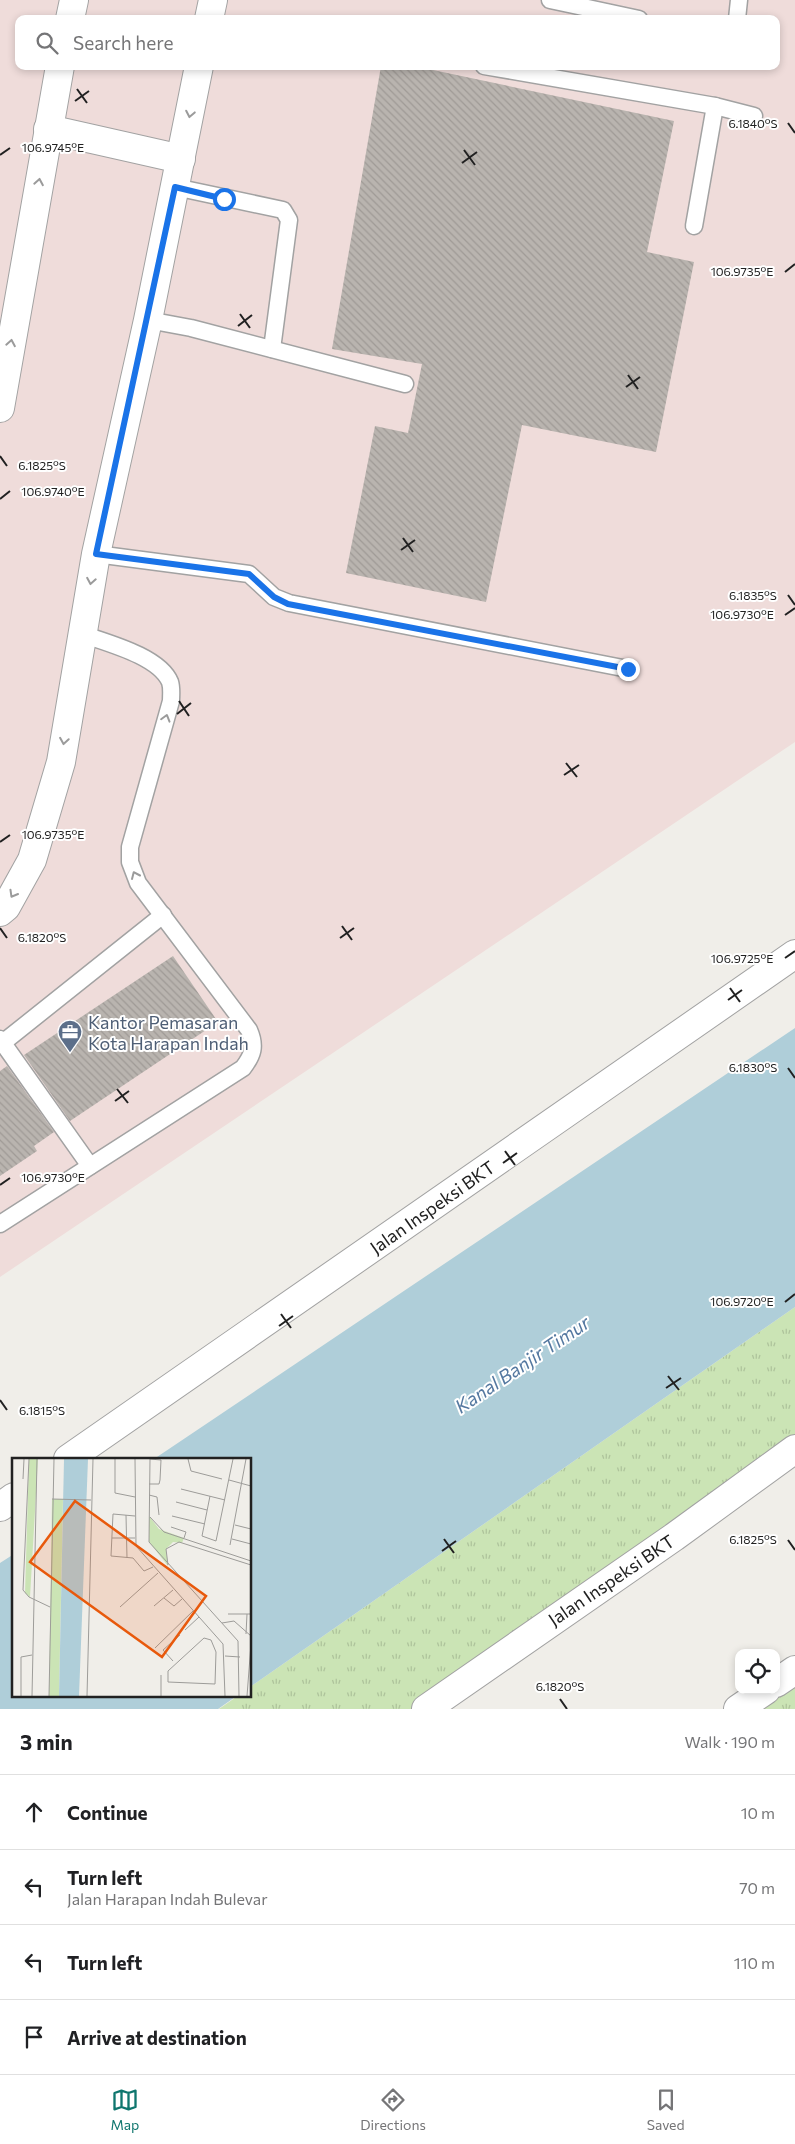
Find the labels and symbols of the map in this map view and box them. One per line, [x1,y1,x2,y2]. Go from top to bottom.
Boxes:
one-way arrow [185,110,195,118]
text: 6.1840°S [728,116,778,130]
text: 106.9745°E [22,140,84,154]
one-way arrow [33,178,43,187]
route start [213,188,236,211]
text: 106.9735°E [711,264,773,278]
one-way arrow [6,338,16,347]
text: 6.1825°S [18,458,66,472]
text: 106.9740°E [21,484,85,498]
one-way arrow [87,577,97,586]
text: 6.1835°S [729,588,777,602]
text: 106.9730°E [710,607,774,621]
route end [617,658,640,681]
one-way arrow [160,714,171,723]
one-way arrow [59,738,70,746]
text: 106.9735°E [22,827,84,841]
one-way arrow [130,871,141,880]
one-way arrow [9,889,19,898]
text: 6.1820°S [18,930,66,944]
text: 106.9725°E [711,951,773,965]
place label: Kantor Pemasaran Kota Harapan Indah [88,1011,249,1054]
office icon: Kantor Pemasaran Kota Harapan Indah [57,1019,83,1053]
text: 6.1830°S [729,1060,777,1074]
street label: Jalan Inspeksi BKT [365,1156,499,1258]
text: 106.9730°E [21,1170,85,1184]
text: 106.9720°E [710,1294,774,1308]
water label: Kanal Banjir Timur [450,1310,595,1418]
text: 6.1815°S [19,1403,65,1417]
inset map [12,1458,251,1696]
street label: Jalan Inspeksi BKT [544,1530,678,1630]
text: 6.1825°S [729,1532,777,1546]
text: 6.1820°S [536,1679,584,1693]

